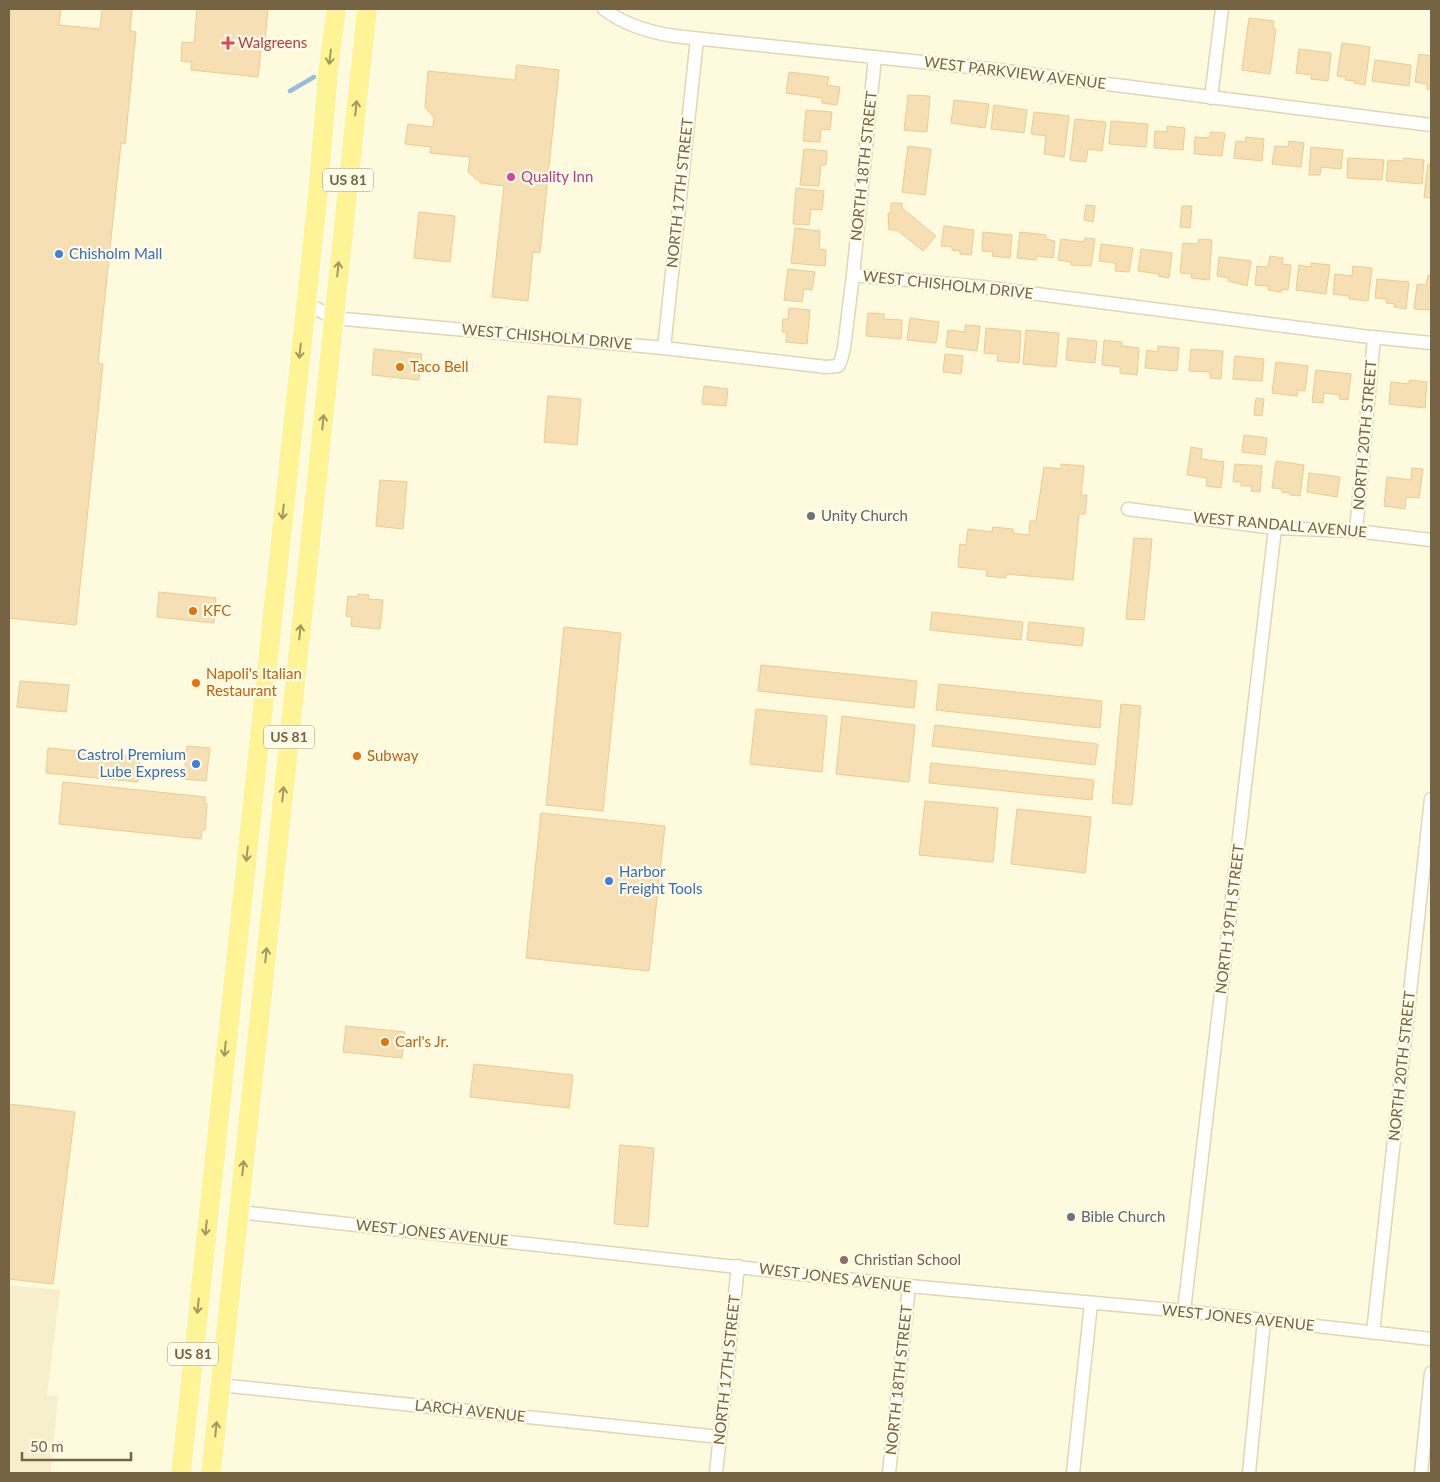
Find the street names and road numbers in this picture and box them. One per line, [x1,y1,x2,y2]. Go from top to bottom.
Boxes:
street label: WEST PARKVIEW AVENUE [923,52,1107,92]
street label: NORTH 18TH STREET [846,90,880,242]
street label: NORTH 17TH STREET [662,117,696,269]
road number: US 81 [323,168,373,192]
street label: WEST CHISHOLM DRIVE [862,266,1034,302]
street label: WEST CHISHOLM DRIVE [461,320,633,352]
street label: NORTH 20TH STREET [1348,359,1380,511]
street label: WEST RANDALL AVENUE [1192,507,1368,541]
road number: US 81 [264,726,314,749]
street label: NORTH 19TH STREET [1211,843,1247,995]
street label: NORTH 20TH STREET [1384,990,1418,1142]
street label: WEST JONES AVENUE [355,1215,509,1249]
street label: WEST JONES AVENUE [758,1259,912,1295]
street label: NORTH 17TH STREET [709,1294,743,1446]
street label: WEST JONES AVENUE [1161,1300,1315,1334]
street label: NORTH 18TH STREET [881,1304,915,1456]
road number: US 81 [168,1342,218,1366]
street label: LARCH AVENUE [414,1395,526,1425]

